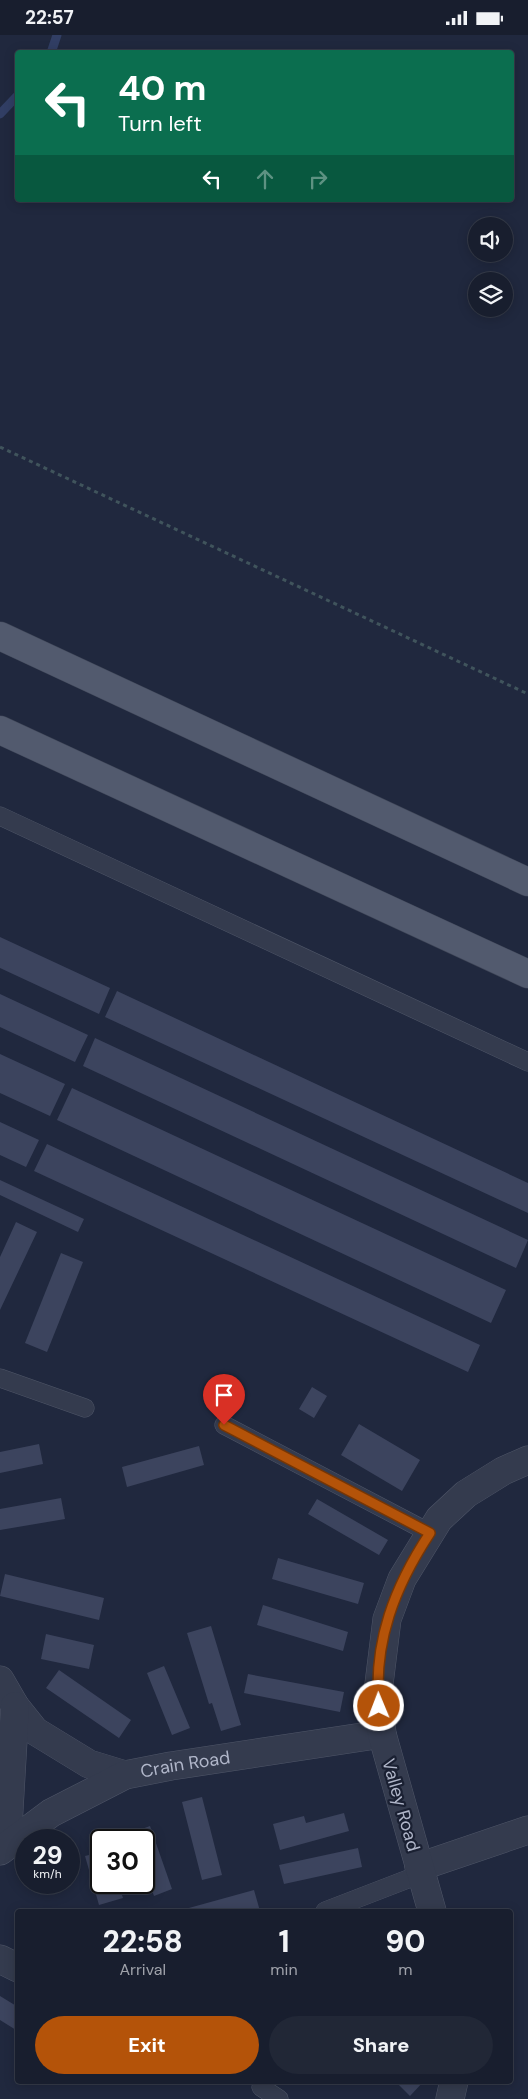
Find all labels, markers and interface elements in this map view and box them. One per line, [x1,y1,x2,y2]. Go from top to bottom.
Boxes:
text: 22:57 [25,5,74,30]
text: 40 m [118,65,207,111]
icon: left [35,70,100,135]
text: Turn left [118,109,202,138]
icon: left [198,165,226,193]
icon: ahead [251,165,279,193]
icon: right [304,165,332,193]
map controls [468,217,513,317]
button: sound [468,217,513,262]
button: layers [468,272,513,317]
pin [203,1374,245,1425]
icon: arrive [210,1381,238,1409]
position arrow [352,1679,404,1731]
street label: Crain Road [138,1745,232,1784]
street label: Valley Road [376,1756,426,1854]
speed limit sign: 30 [90,1829,155,1894]
text: 29 [32,1839,63,1872]
text: km/h [33,1866,62,1882]
text: 22:58 [103,1922,183,1961]
text: 1 [278,1922,290,1961]
text: 90 [385,1922,425,1961]
text: Arrival [119,1959,166,1980]
text: min [270,1959,298,1980]
text: m [398,1959,412,1980]
button: Exit [35,2016,259,2074]
button: Share [269,2016,493,2074]

